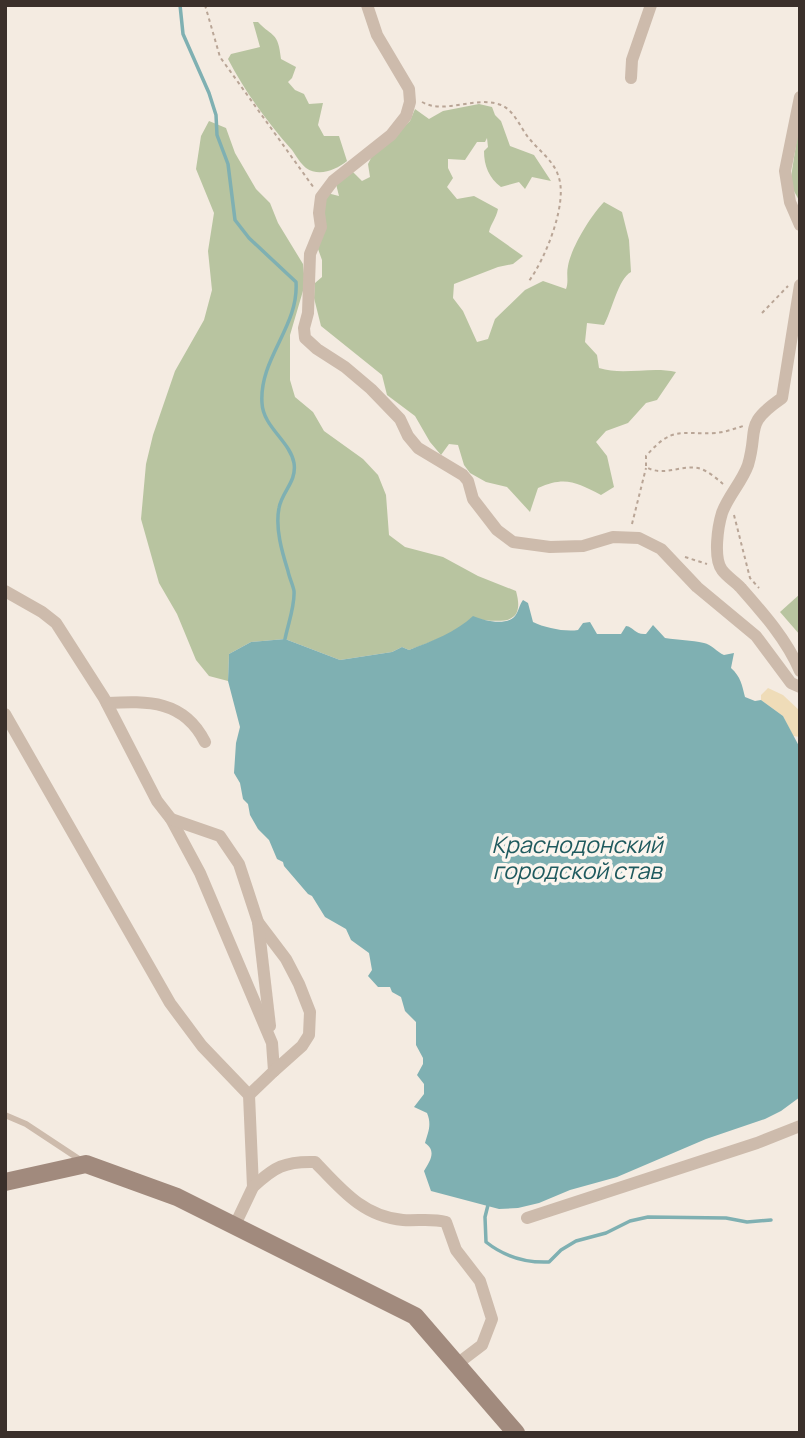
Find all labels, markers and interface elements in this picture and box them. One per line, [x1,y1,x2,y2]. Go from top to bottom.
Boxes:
water label: Краснодонский городской став [491,828,665,886]

